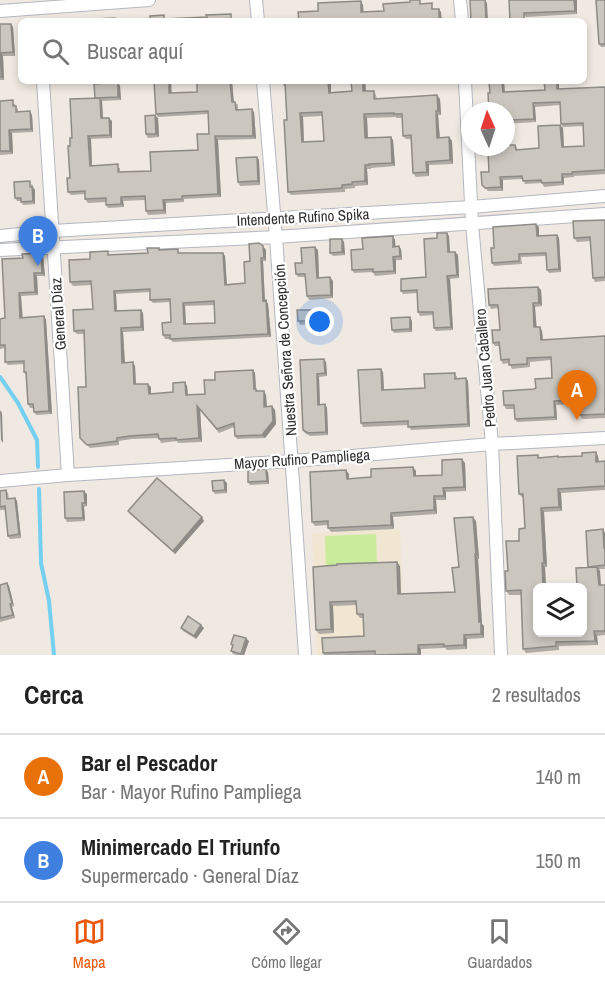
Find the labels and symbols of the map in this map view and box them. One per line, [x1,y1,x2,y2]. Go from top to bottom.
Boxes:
north arrow [461,102,515,156]
street label: Intendente Rufino Spika [236,203,370,231]
pin: B [18,216,57,266]
street label: Nuestra Señora de Concepción [269,263,301,437]
street label: General Díaz [45,277,71,351]
your location [305,307,334,336]
street label: Pedro Juan Caballero [469,308,501,428]
pin: A [558,370,596,420]
street label: Mayor Rufino Pampliega [233,444,371,474]

